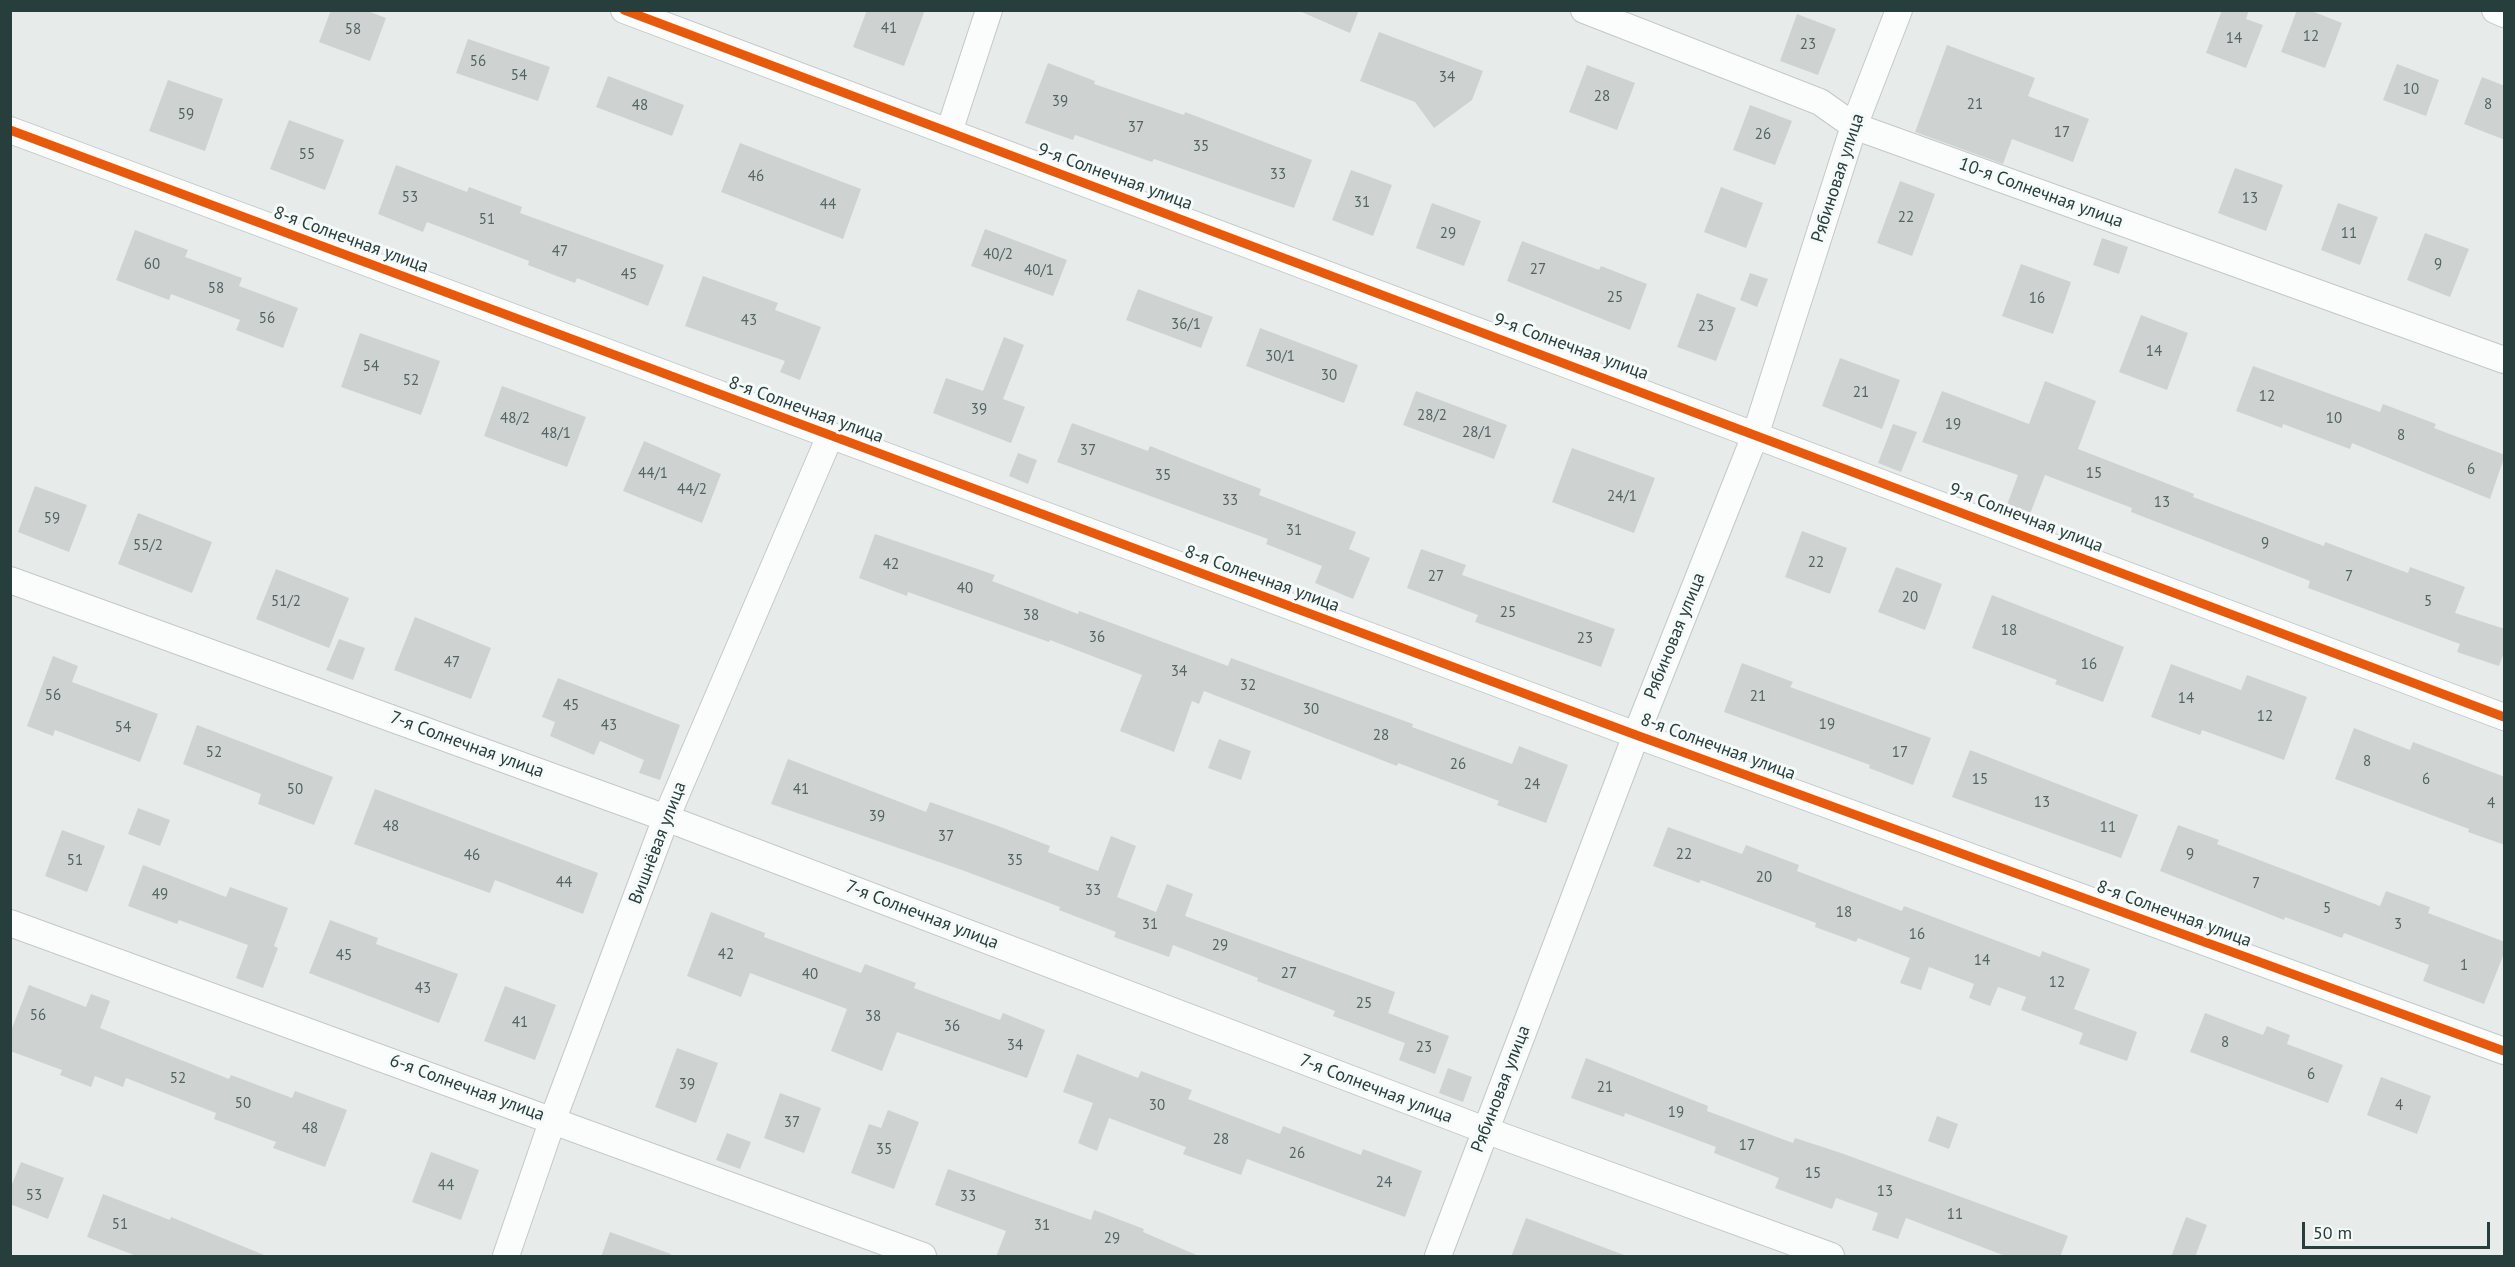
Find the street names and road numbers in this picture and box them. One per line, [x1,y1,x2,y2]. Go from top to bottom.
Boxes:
street label: Рябиновая улица [1807,111,1869,245]
street label: 9-я Солнечная улица [1035,139,1195,215]
street label: 10-я Солнечная улица [1956,153,2126,233]
street label: 8-я Солнечная улица [271,202,431,278]
street label: 9-я Солнечная улица [1491,309,1651,385]
street label: 8-я Солнечная улица [726,372,886,448]
street label: 9-я Солнечная улица [1946,479,2106,557]
street label: 8-я Солнечная улица [1182,541,1342,617]
street label: Рябиновая улица [1640,570,1710,702]
street label: 7-я Солнечная улица [387,707,547,783]
street label: 8-я Солнечная улица [1638,709,1798,785]
street label: Вишнёвая улица [625,779,691,907]
street label: 7-я Солнечная улица [842,876,1002,954]
street label: 8-я Солнечная улица [2094,876,2254,952]
street label: Рябиновая улица [1467,1022,1535,1156]
street label: 6-я Солнечная улица [387,1050,547,1126]
street label: 7-я Солнечная улица [1296,1050,1456,1128]

